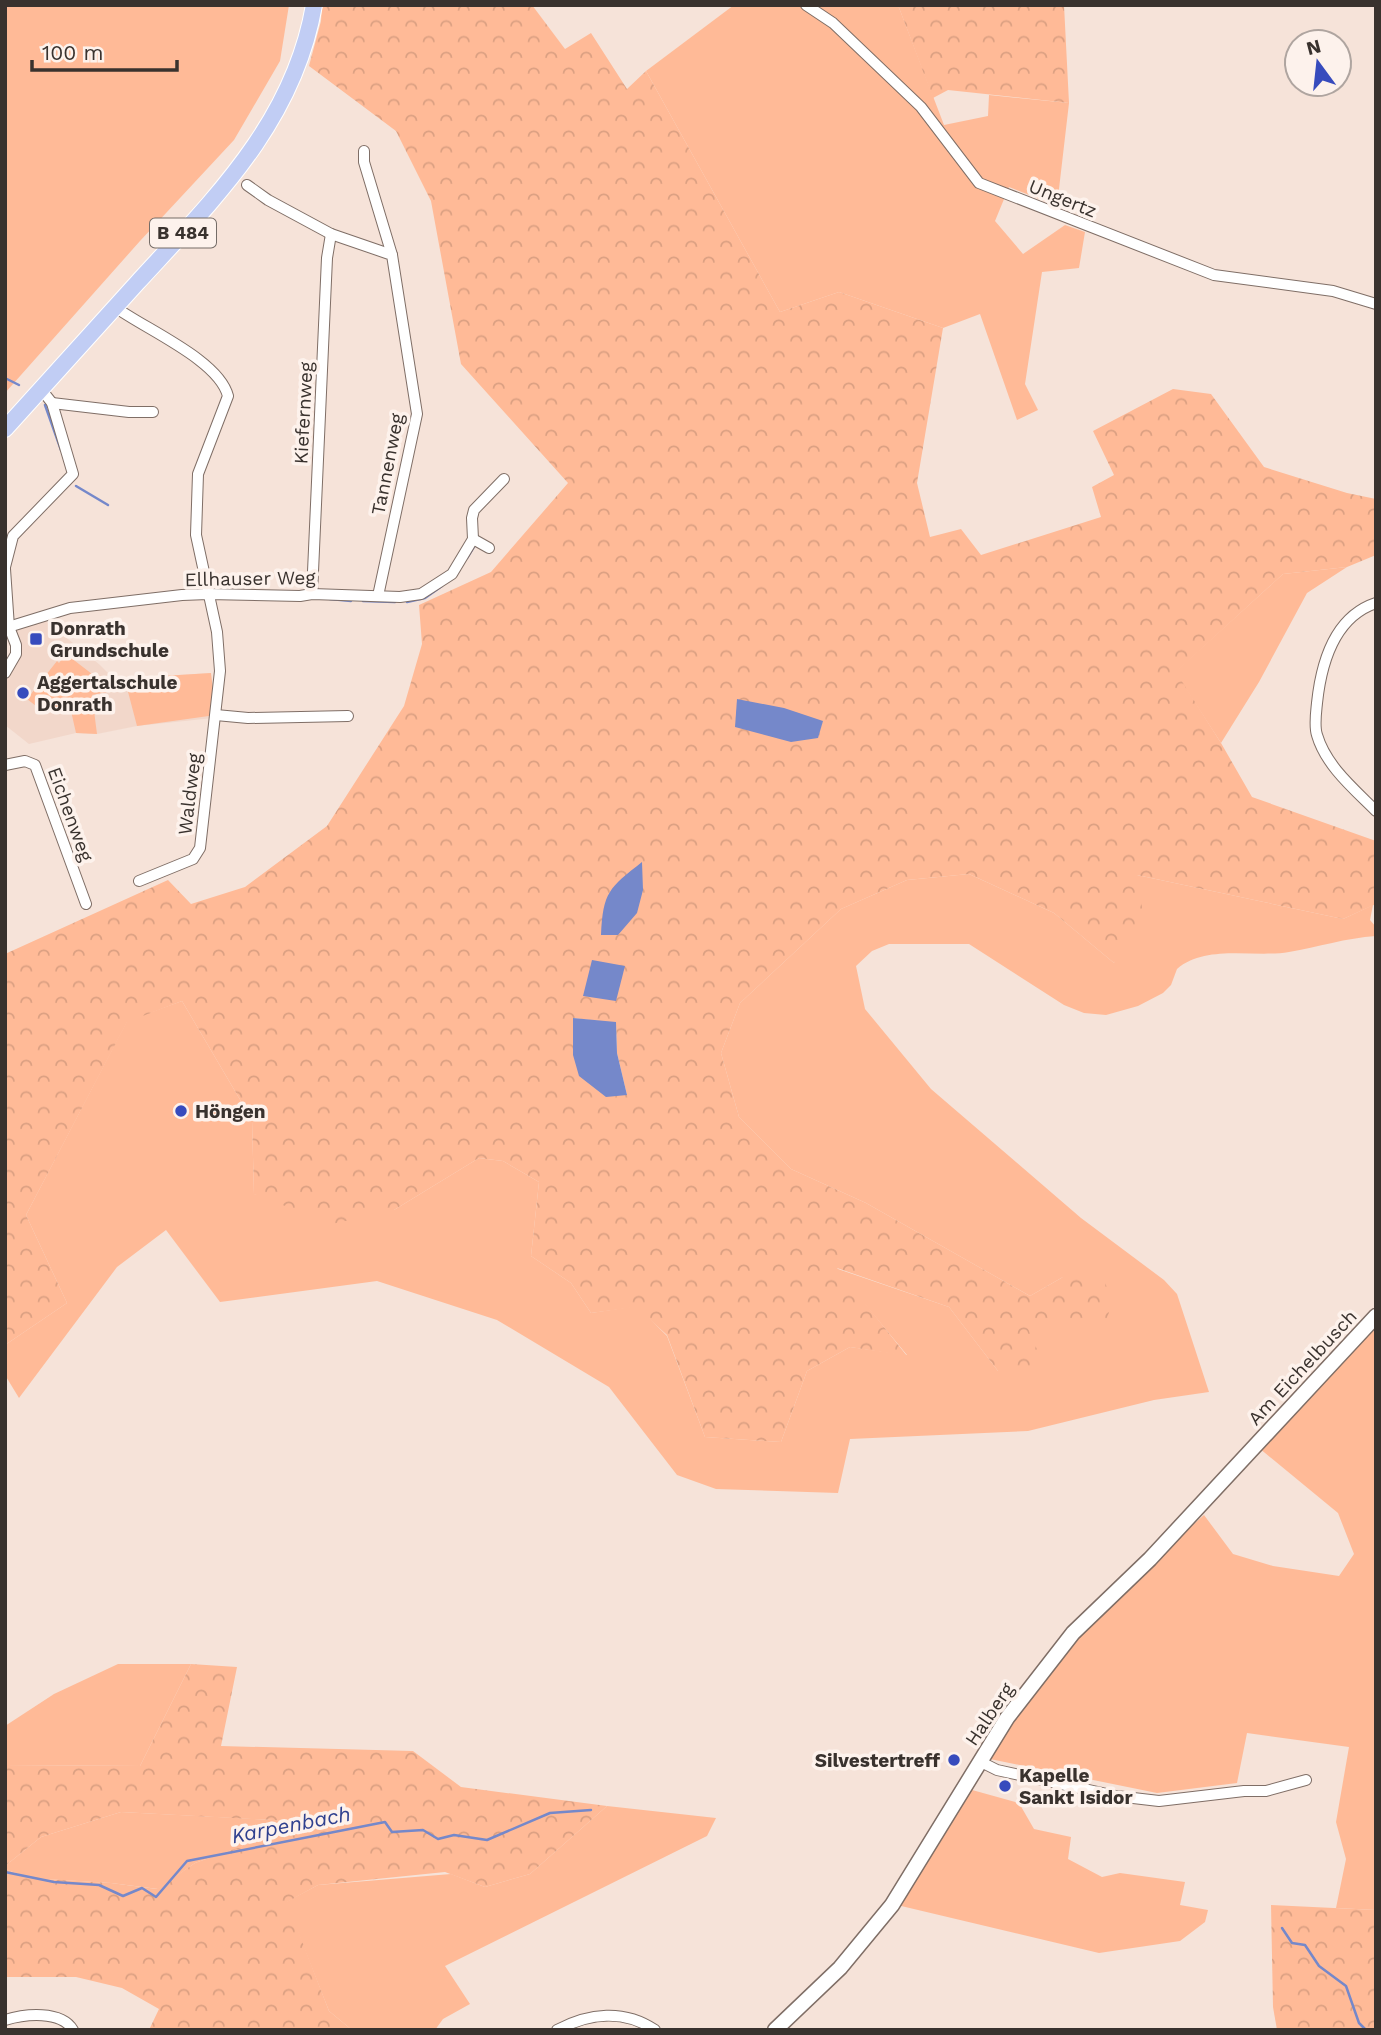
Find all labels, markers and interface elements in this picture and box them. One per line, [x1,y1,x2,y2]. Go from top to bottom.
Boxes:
scale bar [32,28,177,72]
north arrow [1283,28,1353,98]
text: N [1304,34,1324,60]
text: 100 m [42,40,104,65]
street label: Ungertz [1025,174,1100,223]
road number: B 484 [150,218,216,247]
street label: Kiefernweg [289,360,318,465]
street label: Tannenweg [366,410,409,517]
street label: Ellhauser Weg [184,566,317,591]
place label: Donrath Grundschule [50,617,169,662]
marker: Donrath Grundschule [28,631,44,647]
place label: Aggertalschule Donrath [37,671,177,716]
marker: Aggertalschule Donrath [15,685,31,701]
street label: Waldweg [173,751,206,836]
street label: Eichenweg [43,764,99,865]
place label: Höngen [195,1100,266,1123]
marker: Höngen [173,1103,189,1119]
street label: Am Eichelbusch [1243,1305,1362,1430]
street label: Halberg [960,1678,1019,1750]
place label: Silvestertreff [815,1749,940,1772]
marker: Silvestertreff [946,1752,962,1768]
place label: Kapelle Sankt Isidor [1019,1764,1133,1809]
marker: Kapelle Sankt Isidor [997,1778,1013,1794]
water label: Karpenbach [229,1801,353,1848]

